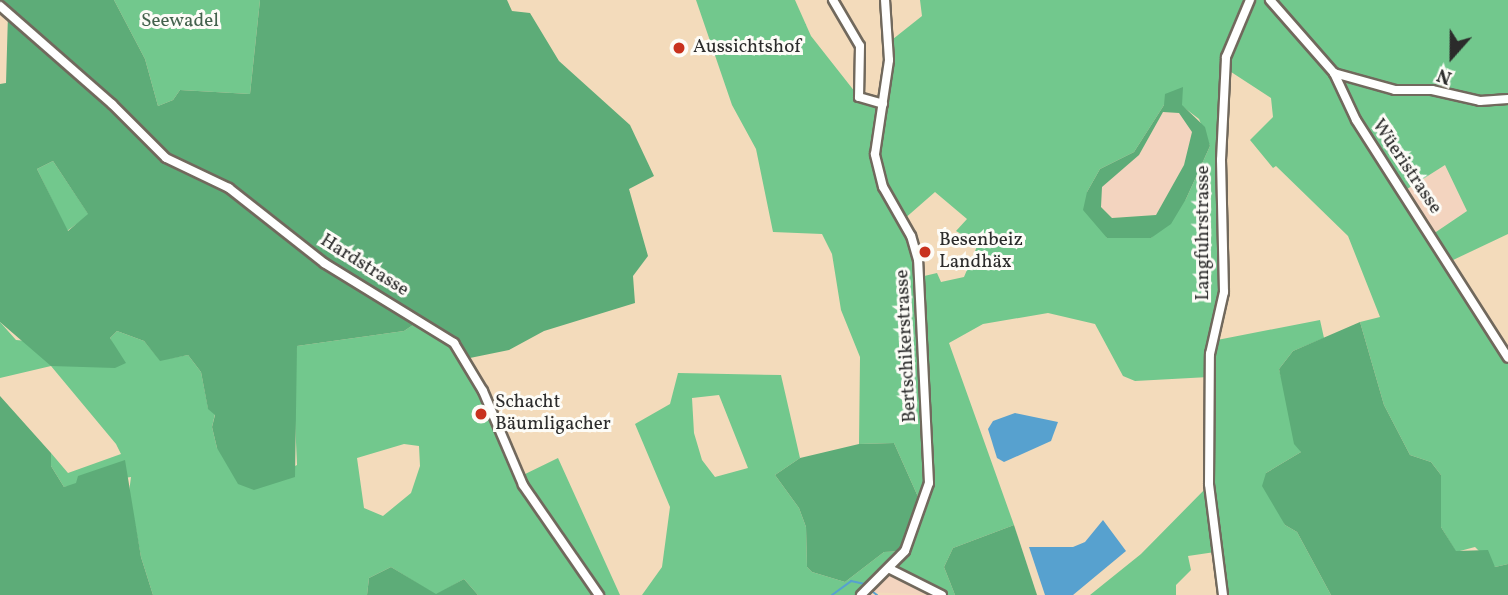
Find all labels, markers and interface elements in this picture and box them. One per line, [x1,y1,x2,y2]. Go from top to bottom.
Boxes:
park label: Seewadel [141,11,219,33]
north arrow [1417,21,1487,91]
place label: Aussichtshof [693,37,801,59]
marker: Aussichtshof [671,40,687,56]
text: N [1433,61,1456,90]
street label: Wüeristrasse [1366,115,1446,219]
street label: Langfuhrstrasse [1193,165,1215,301]
street label: Hardstrasse [316,230,412,302]
place label: Besenbeiz Landhäx [939,230,1023,274]
marker: Besenbeiz Landhäx [917,244,933,260]
street label: Bertschikerstrasse [892,269,922,423]
place label: Schacht Bäumligacher [495,392,611,436]
marker: Schacht Bäumligacher [473,406,489,422]

